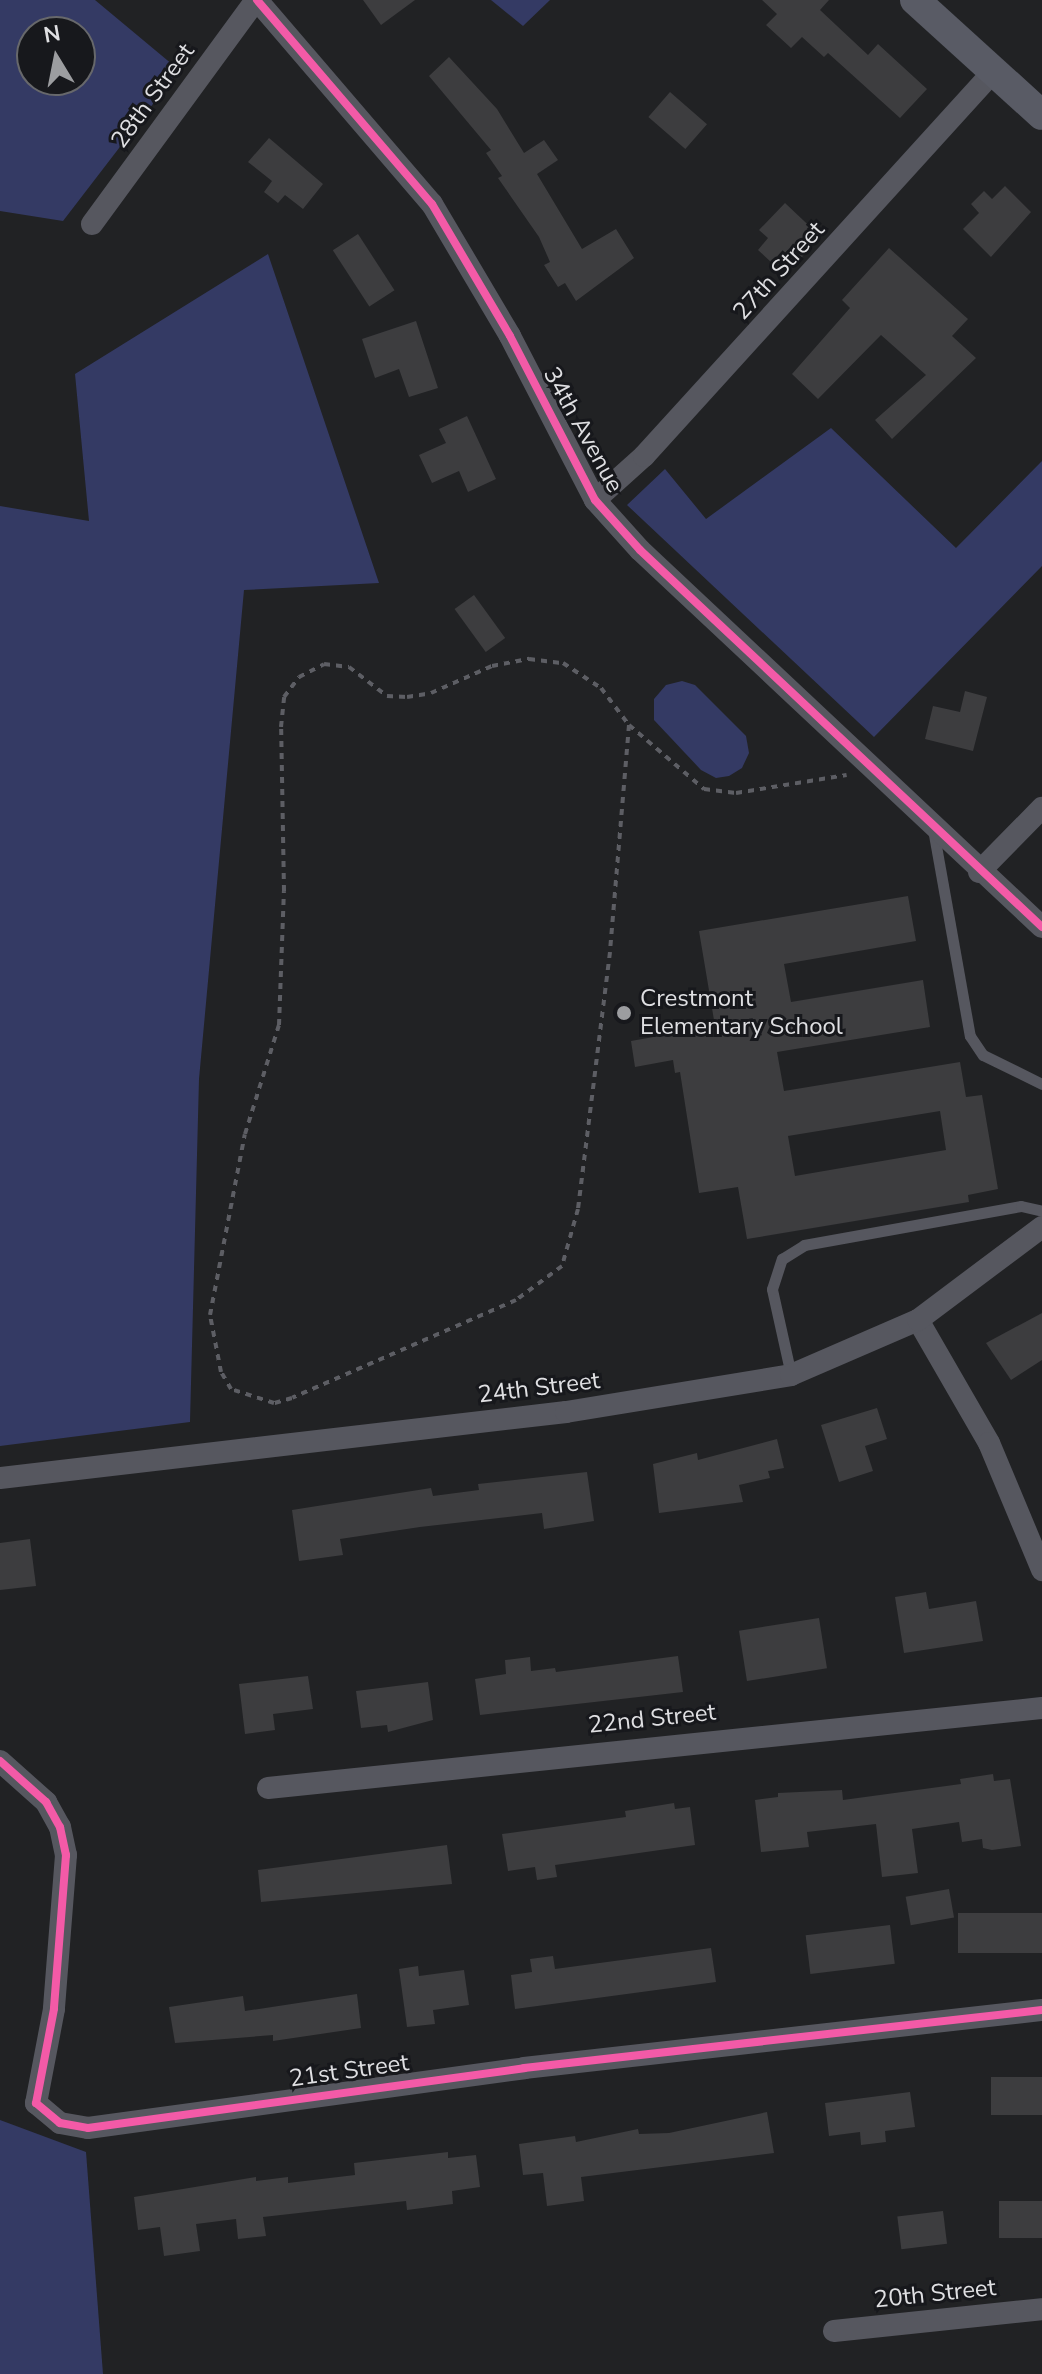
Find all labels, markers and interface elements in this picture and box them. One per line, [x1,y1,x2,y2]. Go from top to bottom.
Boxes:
north arrow [16,16,96,96]
text: N [41,18,63,51]
street label: 28th Street [105,38,201,154]
street label: 27th Street [727,216,831,326]
street label: 34th Avenue [537,362,629,498]
place label: Crestmont Elementary School [640,985,843,1041]
marker: Crestmont Elementary School [615,1004,633,1022]
street label: 24th Street [476,1366,602,1410]
street label: 22nd Street [587,1698,717,1740]
street label: 21st Street [287,2048,411,2094]
street label: 20th Street [873,2273,997,2315]

